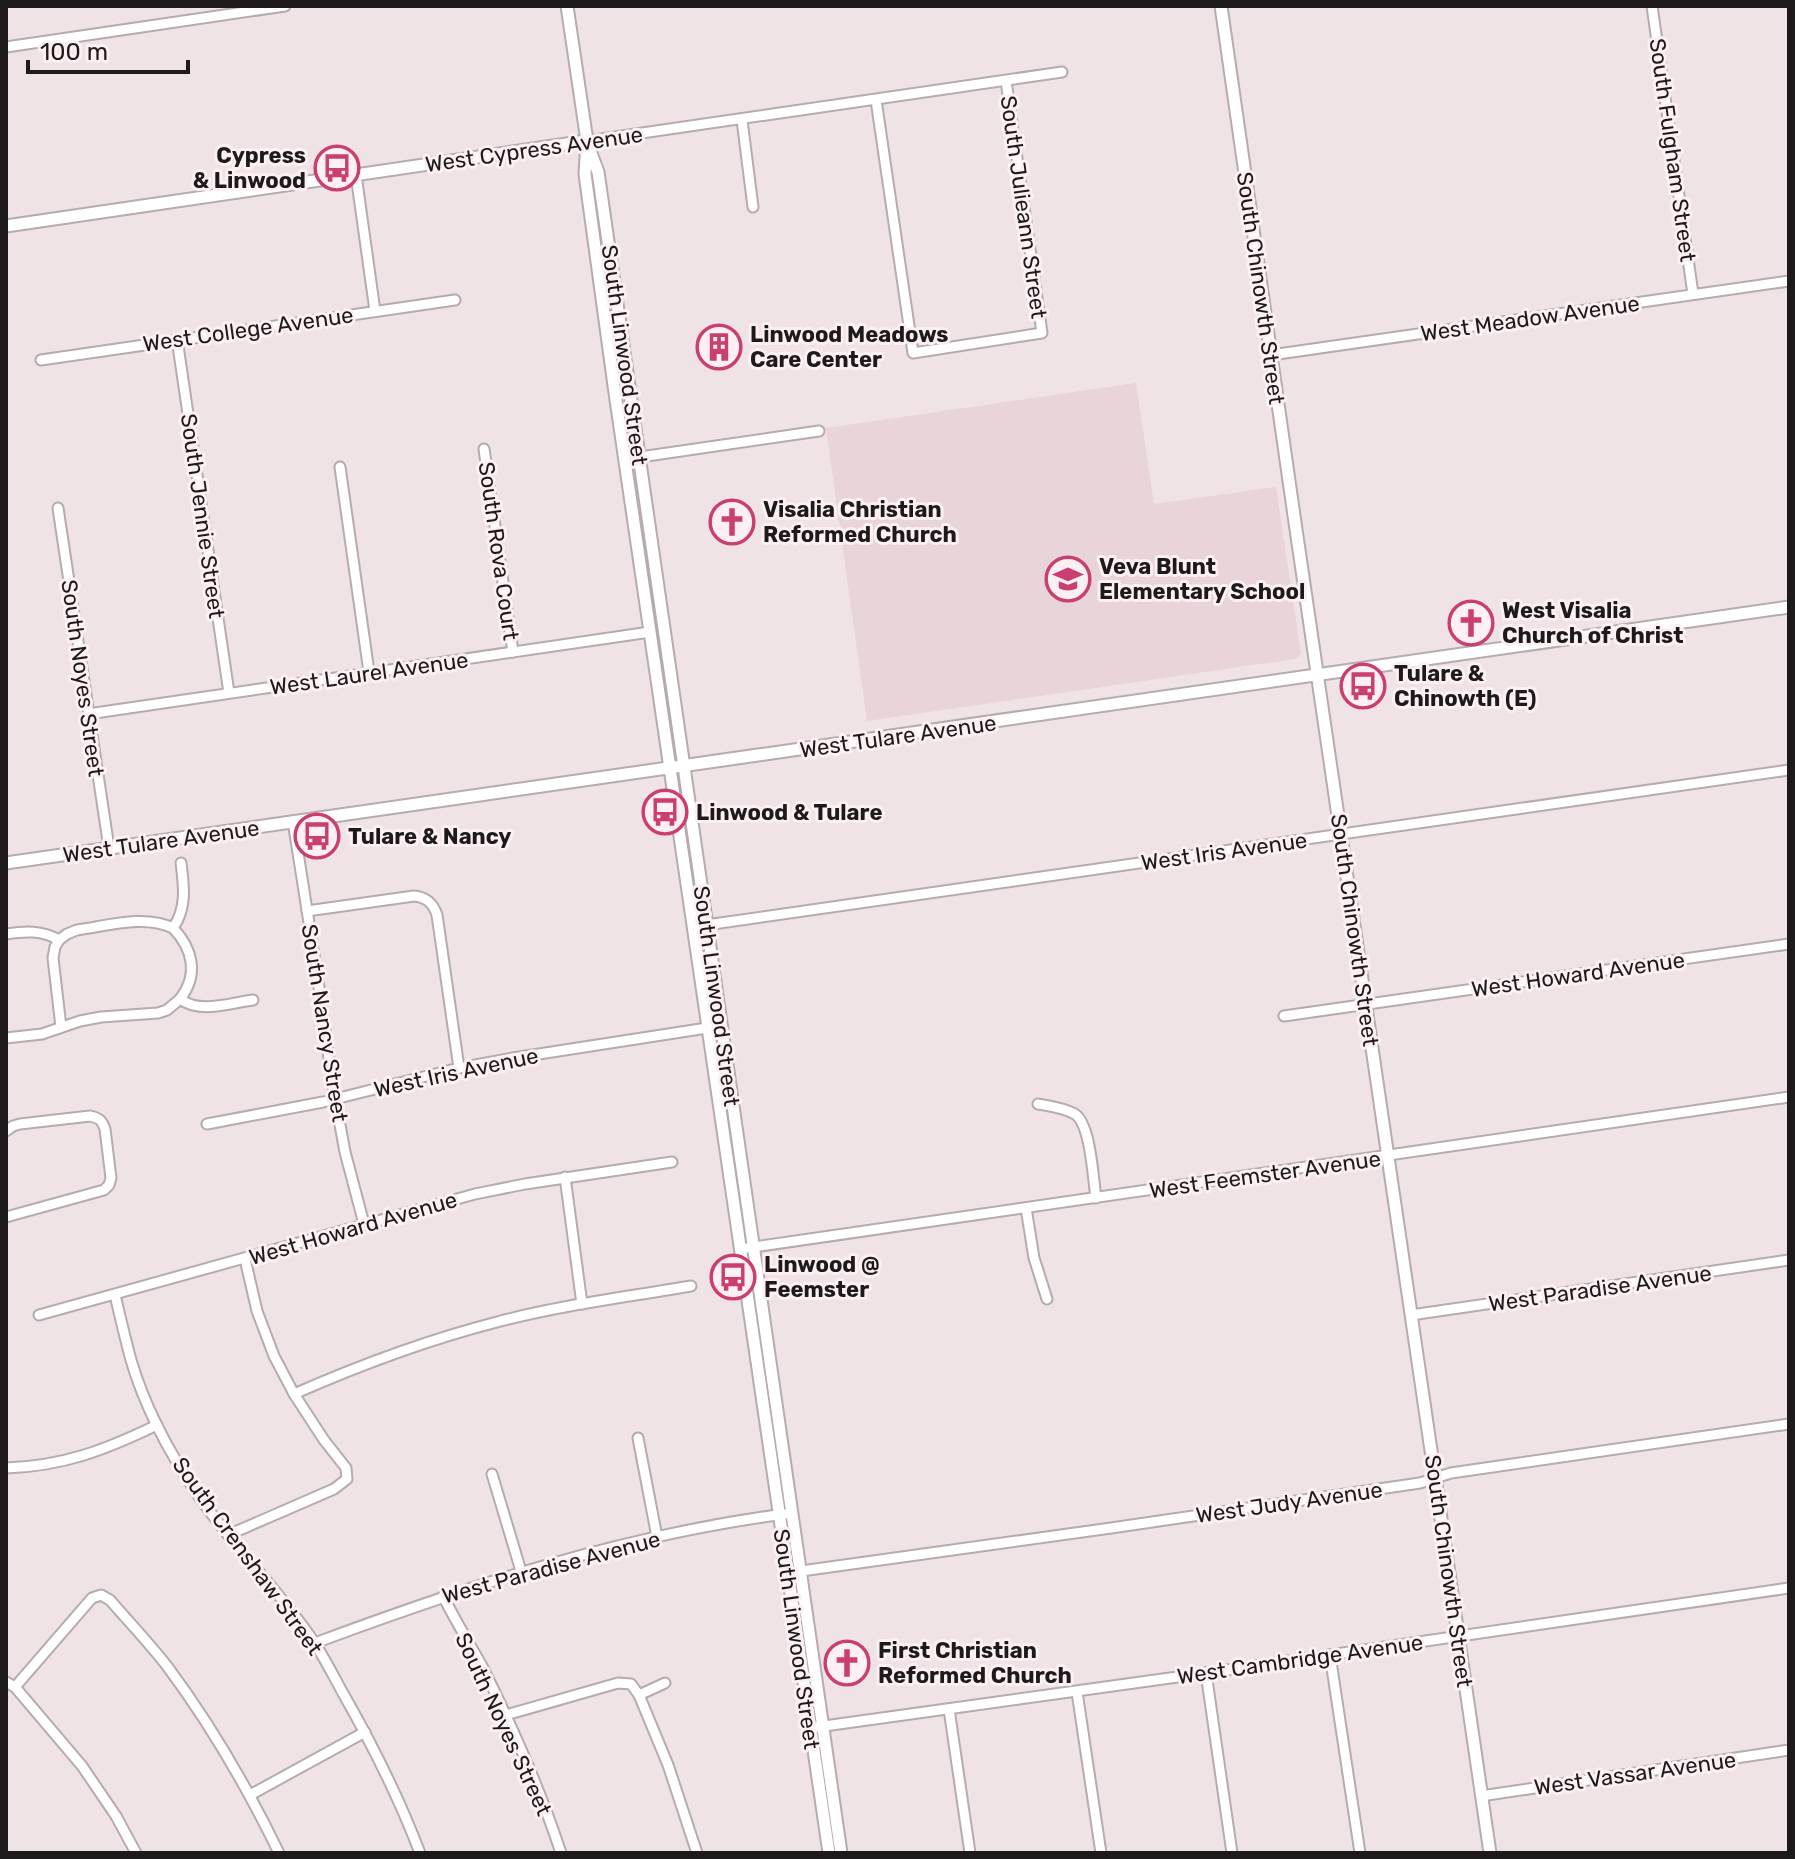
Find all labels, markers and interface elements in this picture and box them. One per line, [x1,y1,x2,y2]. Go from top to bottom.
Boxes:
scale bar [28,24,188,74]
street label: South Fulgham Street [1643,37,1702,264]
text: 100 m [40,38,108,66]
street label: South Julieann Street [994,94,1053,321]
street label: West Cypress Avenue [424,121,645,178]
place label: Cypress & Linwood [193,142,306,194]
bus stop icon: Cypress & Linwood [313,144,361,192]
street label: South Chinowth Street [1231,170,1290,407]
street label: South Linwood Street [596,243,653,468]
street label: West Meadow Avenue [1419,290,1641,347]
street label: West College Avenue [141,301,355,358]
place label: Linwood Meadows Care Center [750,321,948,373]
building icon: Linwood Meadows Care Center [695,323,743,371]
street label: South Jennie Street [175,412,230,621]
street label: South Rova Court [473,460,524,643]
place label: Visalia Christian Reformed Church [763,496,957,548]
church icon: Visalia Christian Reformed Church [708,498,756,546]
place label: Veva Blunt Elementary School [1099,553,1305,605]
school or university icon: Veva Blunt Elementary School [1044,555,1092,603]
street label: South Noyes Street [55,578,110,779]
place label: West Visalia Church of Christ [1502,597,1683,649]
church icon: West Visalia Church of Christ [1447,599,1495,647]
street label: West Laurel Avenue [268,646,470,701]
place label: Tulare & Chinowth (E) [1394,660,1537,712]
bus stop icon: Tulare & Chinowth (E) [1339,662,1387,710]
street label: West Tulare Avenue [798,709,998,764]
bus stop icon: Linwood & Tulare [641,788,689,836]
place label: Linwood & Tulare [696,799,883,826]
bus stop icon: Tulare & Nancy [293,812,341,860]
street label: South Chinowth Street [1325,812,1384,1049]
street label: West Tulare Avenue [61,814,261,869]
place label: Tulare & Nancy [348,823,511,850]
street label: West Iris Avenue [1139,826,1309,877]
street label: South Linwood Street [688,884,745,1109]
street label: South Nancy Street [296,922,354,1124]
street label: West Howard Avenue [1470,946,1687,1003]
street label: West Iris Avenue [371,1042,541,1103]
street label: West Feemster Avenue [1148,1145,1382,1204]
street label: West Howard Avenue [246,1186,460,1271]
place label: Linwood @ Feemster [764,1251,880,1303]
bus stop icon: Linwood @ Feemster [709,1253,757,1301]
street label: West Paradise Avenue [1487,1259,1713,1318]
street label: South Crenshaw Street [167,1452,329,1661]
street label: South Chinowth Street [1419,1453,1478,1690]
street label: West Judy Avenue [1194,1476,1384,1529]
street label: West Paradise Avenue [439,1525,663,1610]
street label: South Linwood Street [768,1527,825,1752]
street label: South Noyes Street [449,1628,558,1820]
street label: West Cambridge Avenue [1175,1629,1425,1690]
place label: First Christian Reformed Church [878,1637,1072,1689]
church icon: First Christian Reformed Church [823,1639,871,1687]
street label: West Vassar Avenue [1532,1746,1738,1801]

